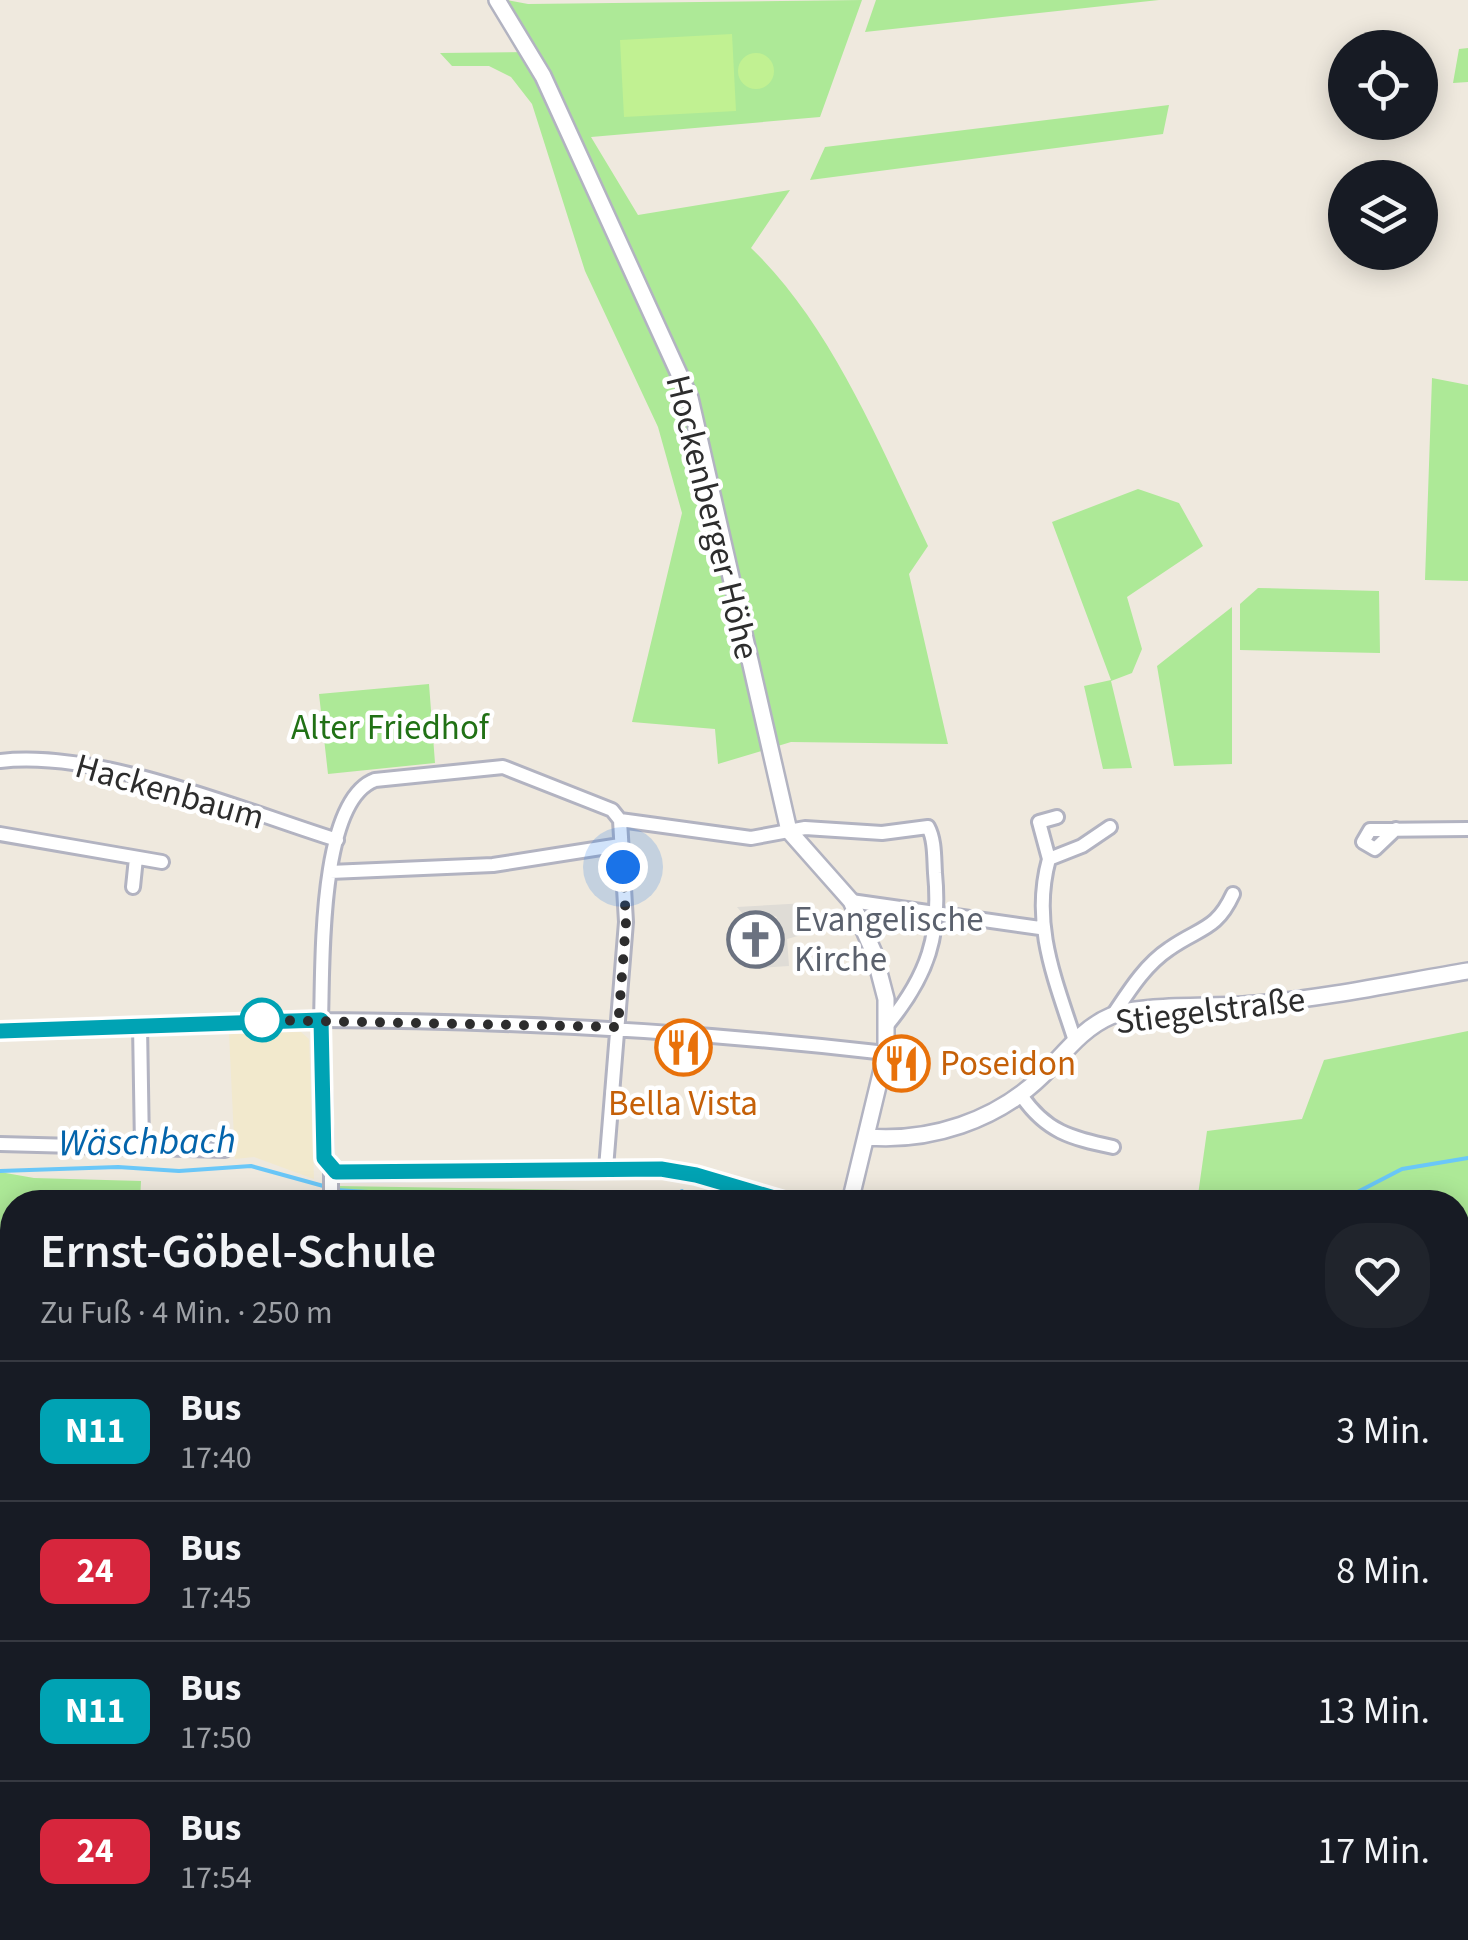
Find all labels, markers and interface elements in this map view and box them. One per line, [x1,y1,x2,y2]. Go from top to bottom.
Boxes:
map controls [1328,30,1438,270]
button: locate [1328,30,1438,140]
button: layers [1328,160,1438,270]
street label: Hockenberger Höhe [653,370,772,665]
park label: Alter Friedhof [291,703,491,753]
street label: Hackenbaum [70,741,270,843]
your location [598,842,648,892]
place label: Evangelische Kirche [794,895,984,985]
church icon: Evangelische Kirche [725,909,785,969]
street label: Stiegelstraße [1112,975,1308,1047]
unlabelled marker [241,999,283,1041]
restaurant icon: Bella Vista [653,1017,713,1077]
restaurant icon: Poseidon [871,1033,931,1093]
place label: Poseidon [940,1039,1076,1089]
place label: Bella Vista [608,1079,758,1129]
water label: Wäschbach [58,1113,236,1171]
text: Ernst-Göbel-Schule [40,1218,436,1286]
button: heart [1325,1223,1430,1328]
text: Zu Fuß · 4 Min. · 250 m [40,1290,333,1336]
text: Bus [180,1381,241,1435]
text: 3 Min. [1336,1404,1430,1458]
text: N11 [65,1406,125,1456]
text: 17:40 [180,1435,252,1481]
text: Bus [180,1521,241,1575]
text: 8 Min. [1336,1544,1430,1598]
text: 24 [77,1546,113,1596]
text: 17:45 [180,1575,252,1621]
text: Bus [180,1661,241,1715]
text: 13 Min. [1317,1684,1430,1738]
text: N11 [65,1686,125,1736]
text: 17:50 [180,1715,252,1761]
text: Bus [180,1801,241,1855]
text: 17 Min. [1317,1824,1430,1878]
text: 24 [77,1826,113,1876]
text: 17:54 [180,1855,252,1901]

